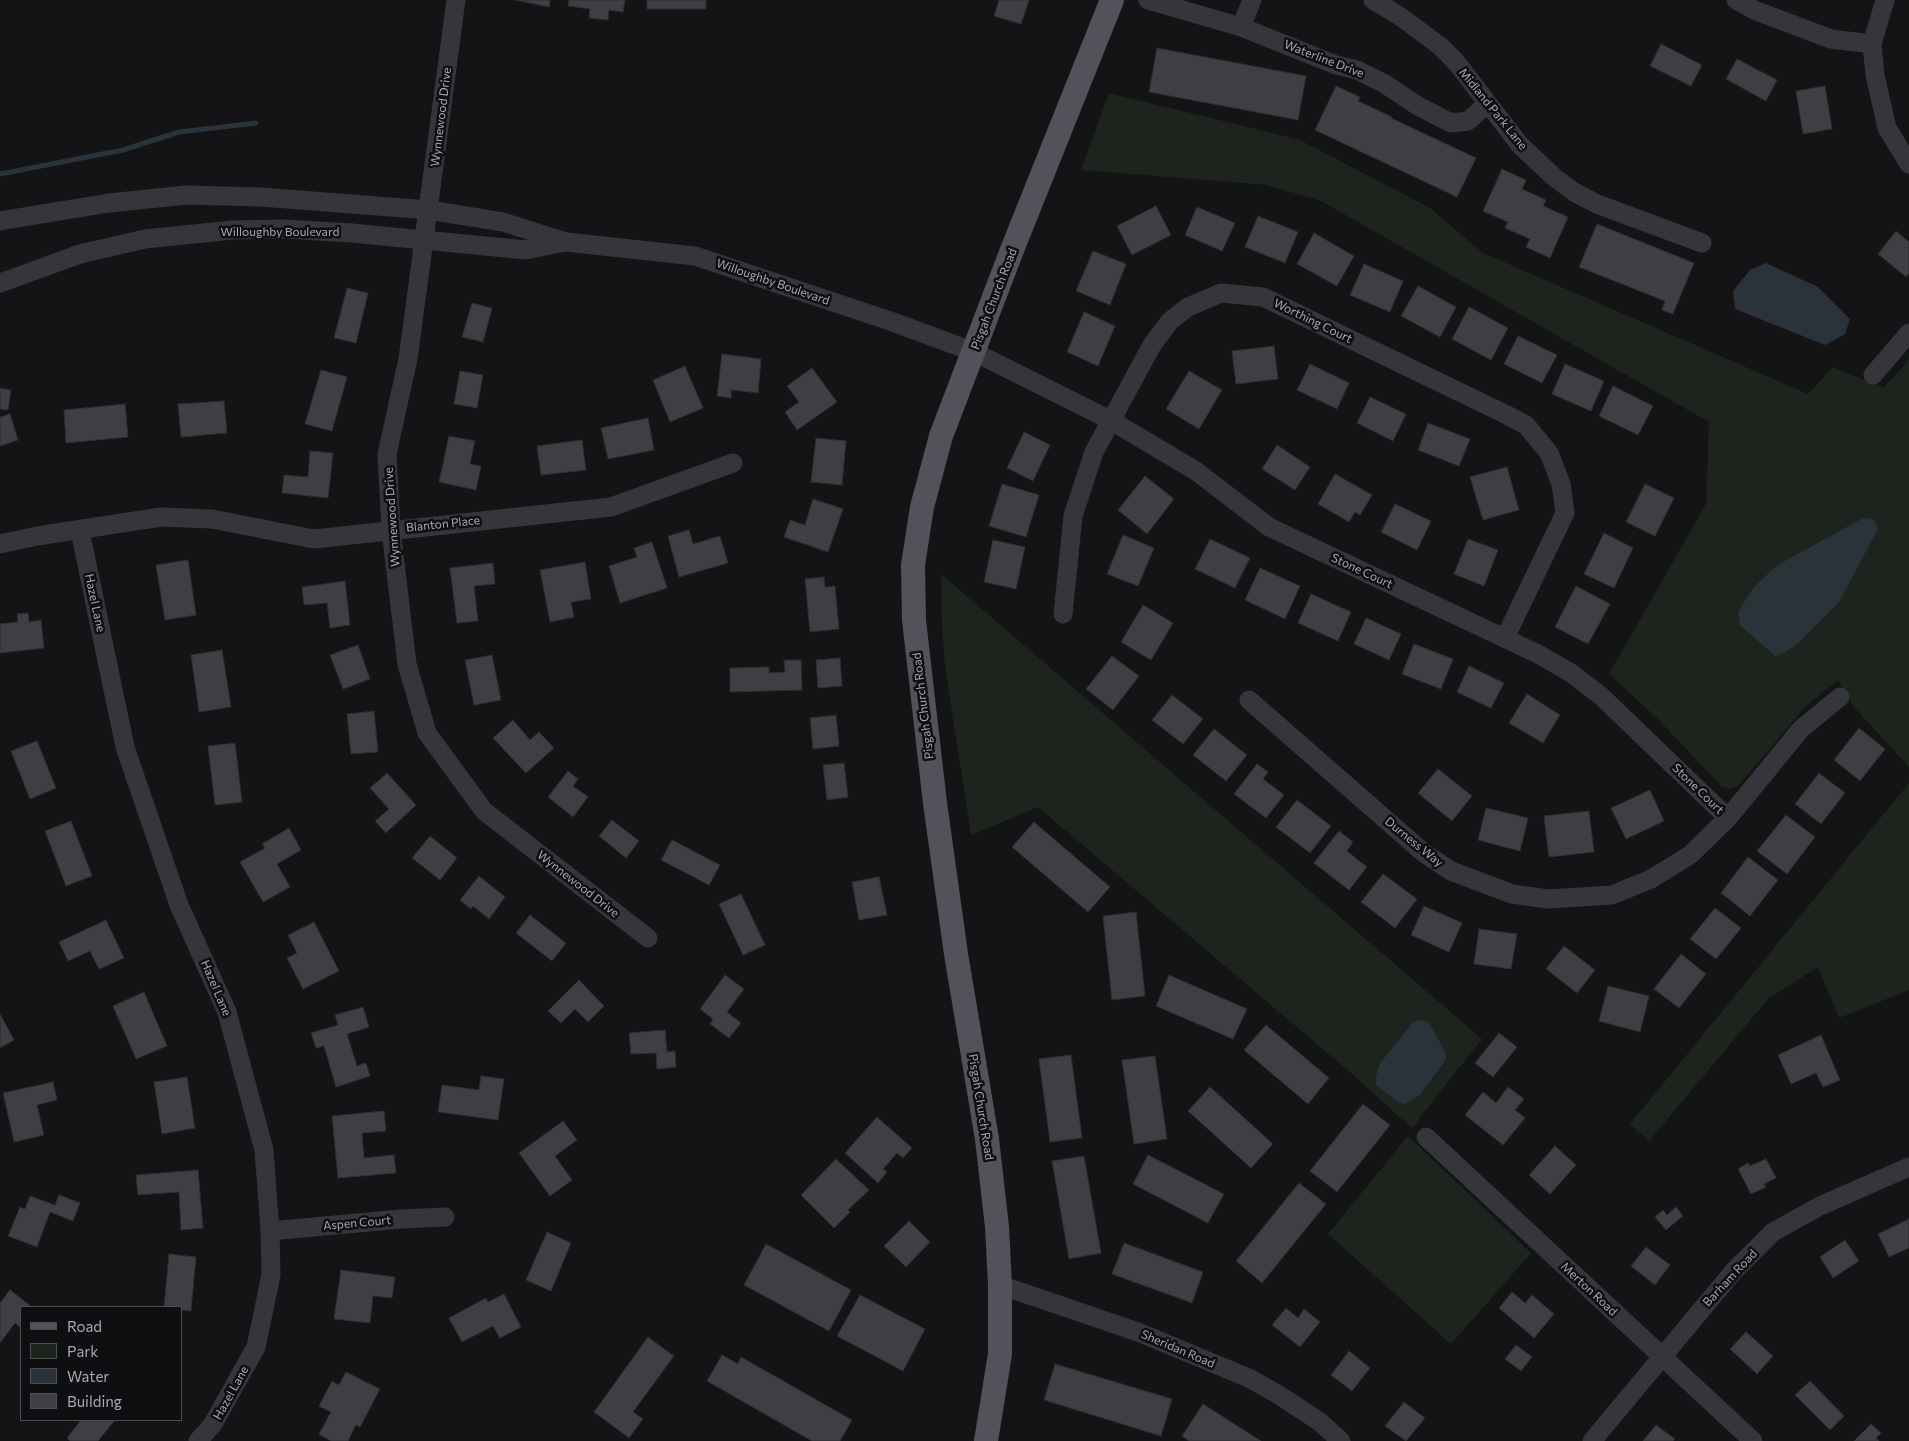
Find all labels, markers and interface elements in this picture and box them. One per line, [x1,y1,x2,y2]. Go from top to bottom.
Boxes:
street label: Waterline Drive [1282,37,1366,81]
street label: Midland Park Lane [1456,65,1530,153]
street label: Wynnewood Drive [428,67,454,167]
street label: Willoughby Boulevard [221,225,339,239]
street label: Pisgah Church Road [968,246,1020,352]
street label: Willoughby Boulevard [714,256,832,308]
street label: Worthing Court [1271,296,1355,346]
street label: Wynnewood Drive [381,467,403,567]
street label: Blanton Place [405,513,481,535]
street label: Stone Court [1329,550,1395,592]
street label: Hazel Lane [82,573,108,633]
street label: Pisgah Church Road [909,652,937,760]
street label: Stone Court [1669,761,1727,817]
street label: Durness Way [1382,814,1446,870]
street label: Wynnewood Drive [534,848,622,920]
street label: Hazel Lane [198,958,234,1018]
street label: Pisgah Church Road [965,1053,997,1161]
street label: Aspen Court [322,1213,392,1233]
street label: Barham Road [1700,1246,1760,1310]
street label: Merton Road [1558,1259,1620,1319]
legend [20,1306,182,1421]
text: Road [67,1317,102,1335]
street label: Sheridan Road [1139,1327,1217,1371]
text: Park [67,1342,98,1360]
street label: Hazel Lane [210,1364,252,1422]
text: Water [67,1367,109,1385]
text: Building [67,1392,122,1410]

